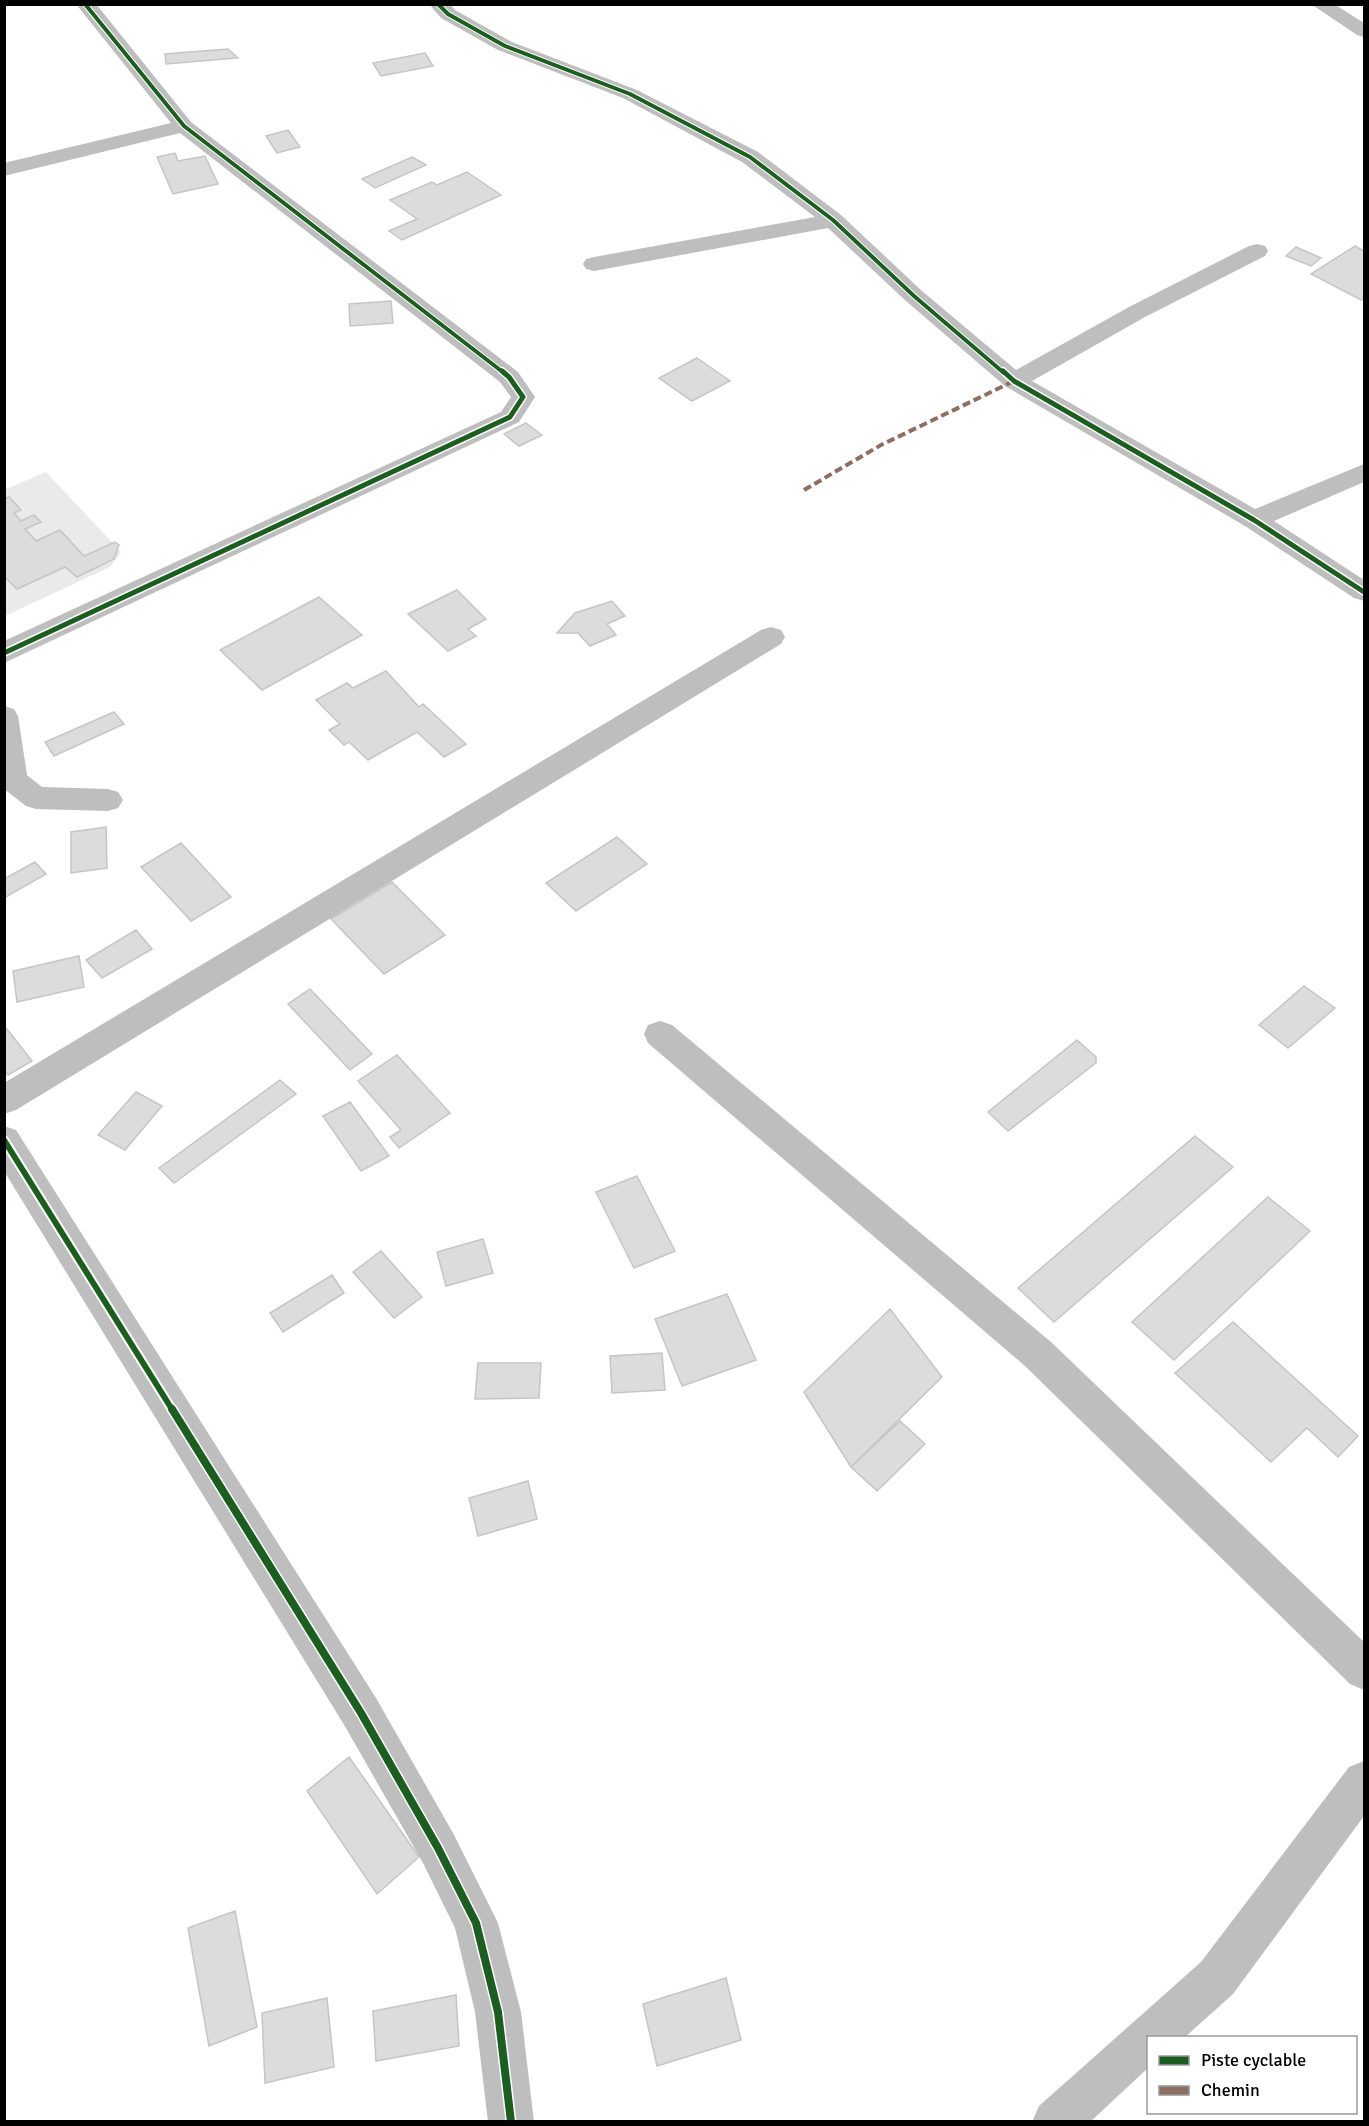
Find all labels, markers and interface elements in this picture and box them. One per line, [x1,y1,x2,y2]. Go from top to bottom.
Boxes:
legend [1147,2036,1357,2114]
text: Piste cyclable [1201,2049,1306,2071]
text: Chemin [1201,2079,1260,2101]

